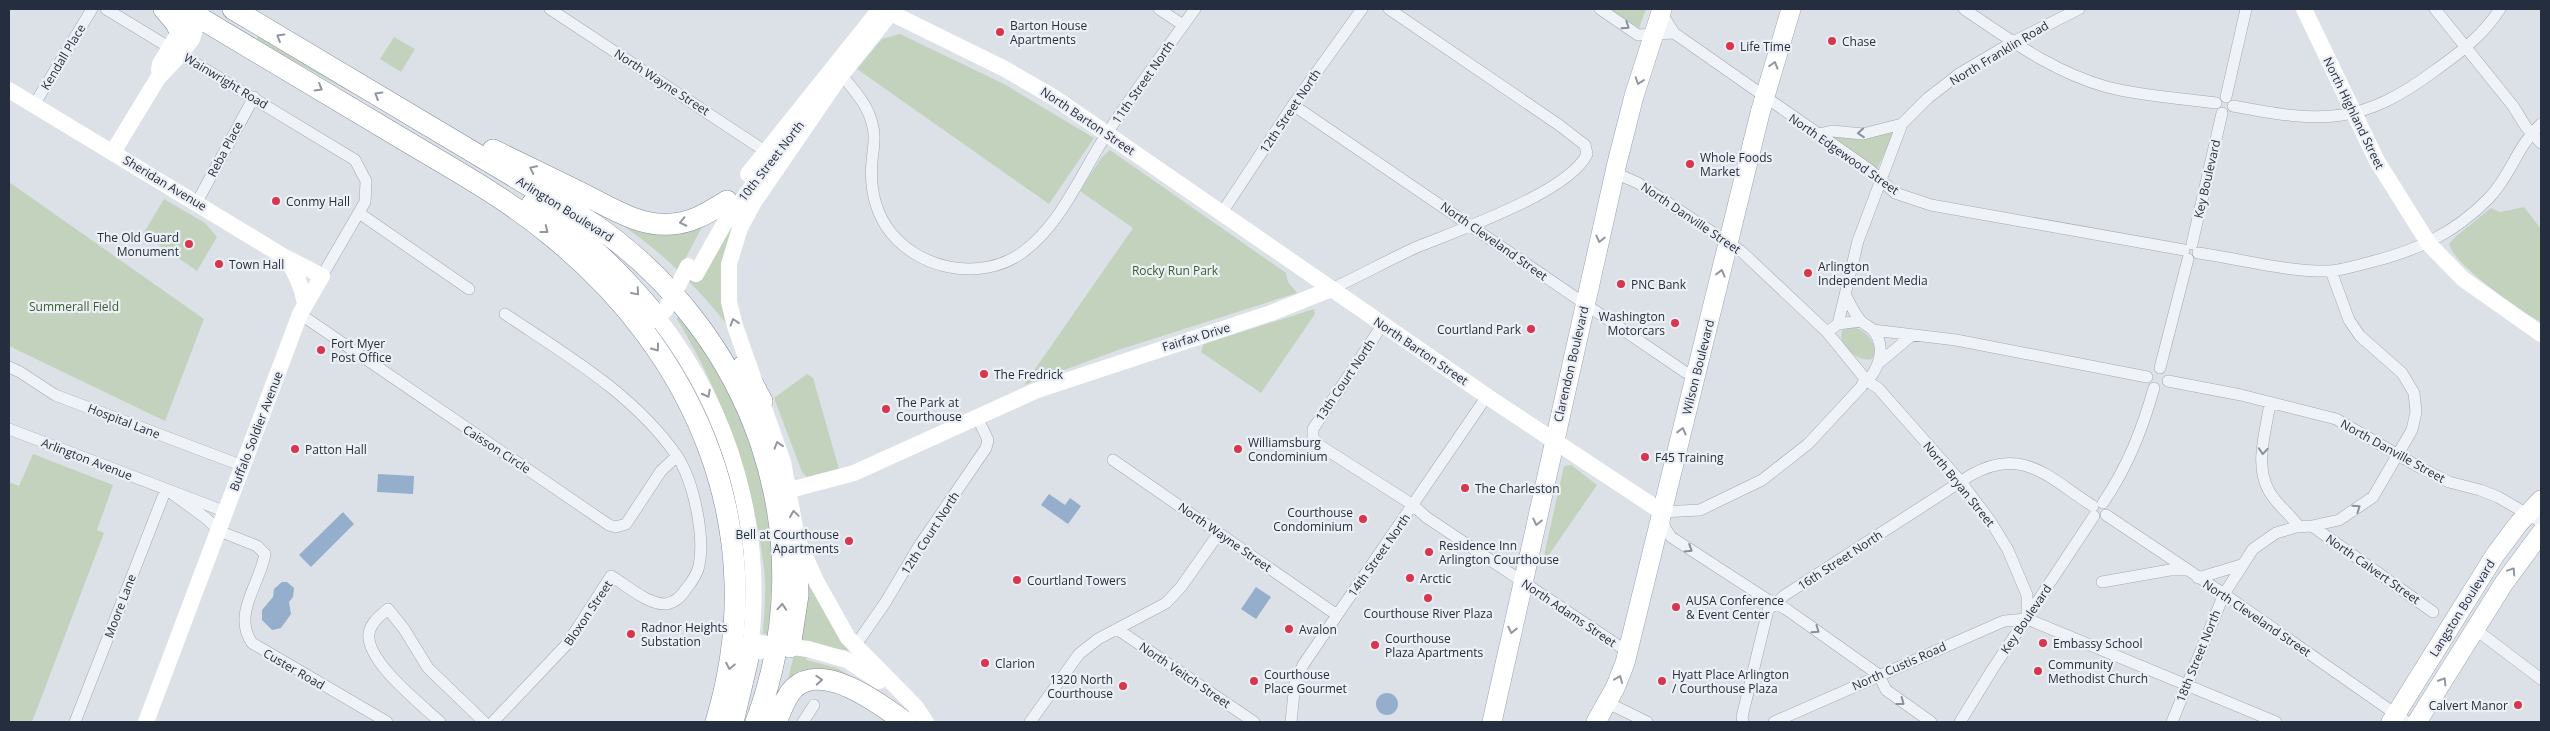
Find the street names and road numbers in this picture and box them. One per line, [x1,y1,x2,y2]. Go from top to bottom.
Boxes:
street label: North Franklin Road [1946,17,2052,89]
street label: Kendall Place [37,21,89,93]
street label: 11th Street North [1108,37,1178,127]
street label: North Wayne Street [611,45,713,119]
street label: Wainwright Road [181,49,271,113]
street label: North Highland Street [2319,54,2389,172]
street label: 12th Street North [1256,66,1324,156]
street label: North Barton Street [1037,83,1139,159]
street label: North Edgewood Street [1786,109,1902,199]
street label: 10th Street North [734,117,808,205]
street label: Reba Place [203,118,247,180]
street label: Key Boulevard [2190,138,2224,220]
street label: Sheridan Avenue [120,151,210,215]
street label: Arlington Boulevard [513,172,617,246]
street label: North Danville Street [1638,178,1744,258]
street label: North Cleveland Street [1437,198,1551,284]
street label: Clarendon Boulevard [1549,304,1593,424]
street label: North Barton Street [1370,313,1472,389]
street label: Wilson Boulevard [1678,318,1718,416]
street label: Fairfax Drive [1160,319,1232,355]
street label: 13th Court North [1311,336,1379,424]
street label: Buffalo Soldier Avenue [225,368,287,493]
street label: Hospital Lane [85,399,163,443]
street label: North Danville Street [2338,415,2448,487]
street label: Caisson Circle [460,421,534,477]
street label: Arlington Avenue [39,434,135,484]
street label: North Bryan Street [1919,438,1999,530]
street label: 12th Court North [897,488,963,578]
street label: North Wayne Street [1175,498,1275,576]
street label: 14th Street North [1344,510,1414,600]
street label: 16th Street North [1794,526,1886,594]
street label: North Calvert Street [2322,530,2424,608]
street label: Langston Boulevard [2425,556,2499,660]
street label: Moore Lane [100,571,140,640]
street label: North Adams Street [1518,575,1620,651]
street label: North Cleveland Street [2200,575,2314,661]
street label: Bloxon Street [560,577,616,649]
street label: Key Boulevard [1997,581,2055,657]
street label: 18th Street North [2172,607,2224,705]
street label: North Veitch Street [1136,638,1234,712]
street label: North Custis Road [1849,638,1949,694]
street label: Custer Road [260,645,328,693]

